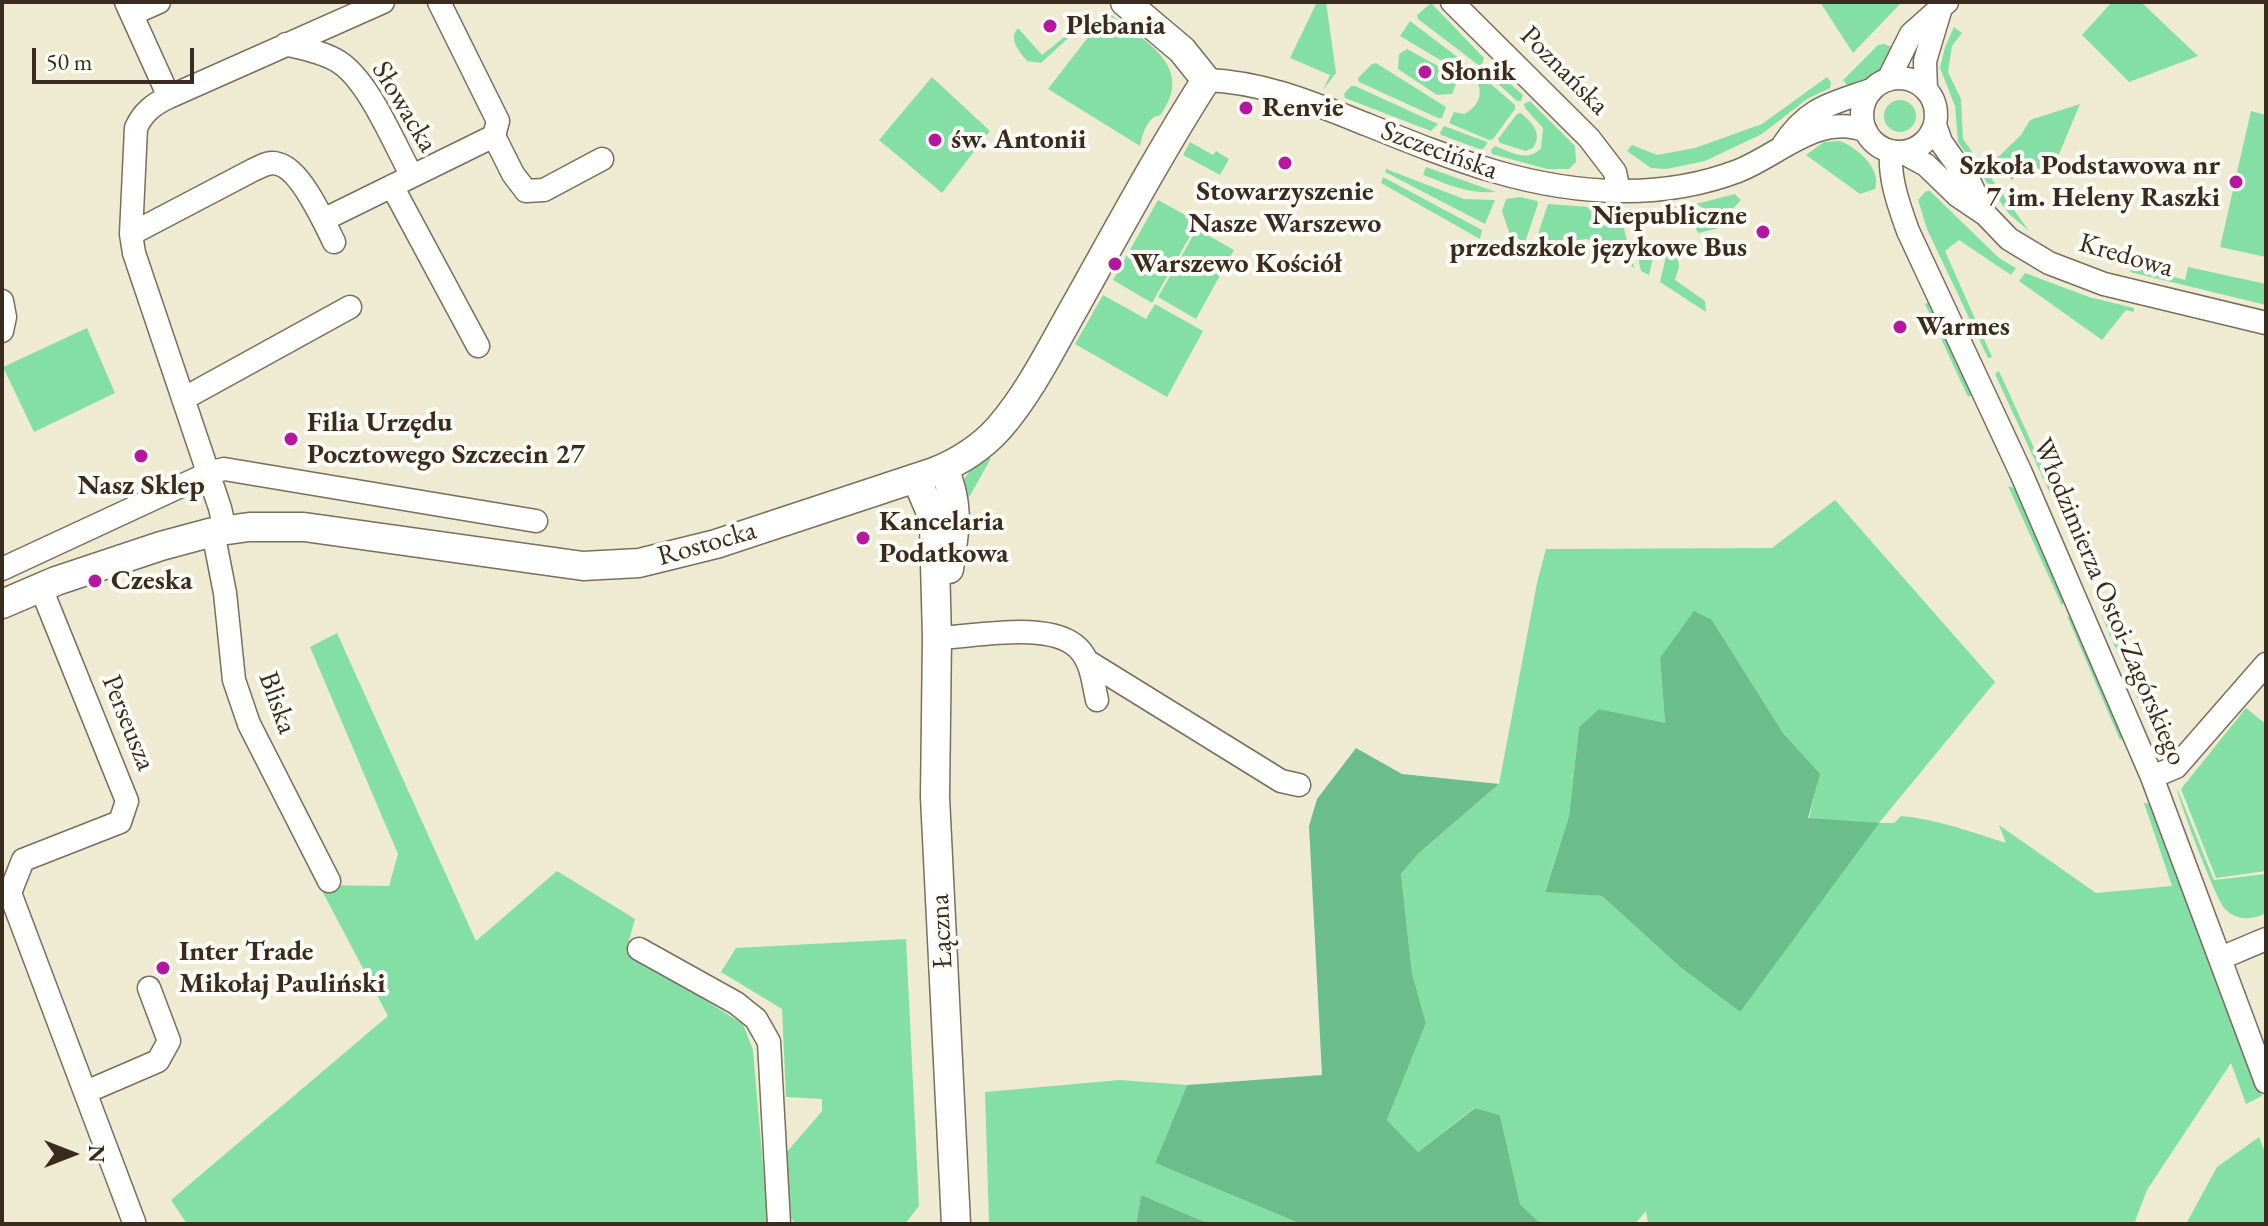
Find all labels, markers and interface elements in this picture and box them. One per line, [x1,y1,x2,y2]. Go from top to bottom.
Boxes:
place label: Plebania [1066,9,1166,43]
marker: Plebania [1041,17,1059,35]
street label: Poznańska [1512,19,1616,123]
scale bar [36,32,198,82]
text: 50 m [46,46,93,77]
place label: Słonik [1441,55,1516,89]
street label: Słowacka [364,56,444,158]
marker: Słonik [1416,63,1434,81]
place label: Renvie [1262,91,1344,125]
marker: Renvie [1237,99,1255,117]
street label: Szczecińska [1376,114,1502,188]
place label: św. Antonii [951,123,1086,157]
marker: św. Antonii [926,131,944,149]
place label: Szkoła Podstawowa nr 7 im. Heleny Raszki [1960,149,2220,215]
marker: Stowarzyszenie Nasze Warszewo [1276,154,1294,172]
marker: Szkoła Podstawowa nr 7 im. Heleny Raszki [2227,173,2245,191]
place label: Stowarzyszenie Nasze Warszewo [1189,175,1381,241]
place label: Niepubliczne przedszkole językowe Bus [1449,199,1747,265]
marker: Niepubliczne przedszkole językowe Bus [1754,223,1772,241]
street label: Kredowa [2075,227,2177,285]
place label: Warszewo Kościół [1131,247,1342,281]
marker: Warszewo Kościół [1106,255,1124,273]
place label: Warmes [1916,310,2010,344]
marker: Warmes [1891,318,1909,336]
place label: Filia Urzędu Pocztowego Szczecin 27 [307,406,585,472]
marker: Filia Urzędu Pocztowego Szczecin 27 [282,430,300,448]
street label: Włodzimierza Ostoi-Zagórskiego [2025,433,2193,771]
marker: Nasz Sklep [132,447,150,465]
place label: Nasz Sklep [77,469,205,503]
place label: Kancelaria Podatkowa [879,505,1009,571]
street label: Rostocka [654,514,760,574]
marker: Kancelaria Podatkowa [854,529,872,547]
place label: Czeska [111,564,192,598]
marker: Czeska [86,572,104,590]
street label: Bliska [250,667,304,739]
street label: Perseusza [94,670,162,776]
street label: Łączna [923,893,961,969]
place label: Inter Trade Mikołaj Pauliński [179,935,385,1001]
marker: Inter Trade Mikołaj Pauliński [154,959,172,977]
north arrow [32,1114,112,1194]
text: N [82,1145,111,1163]

